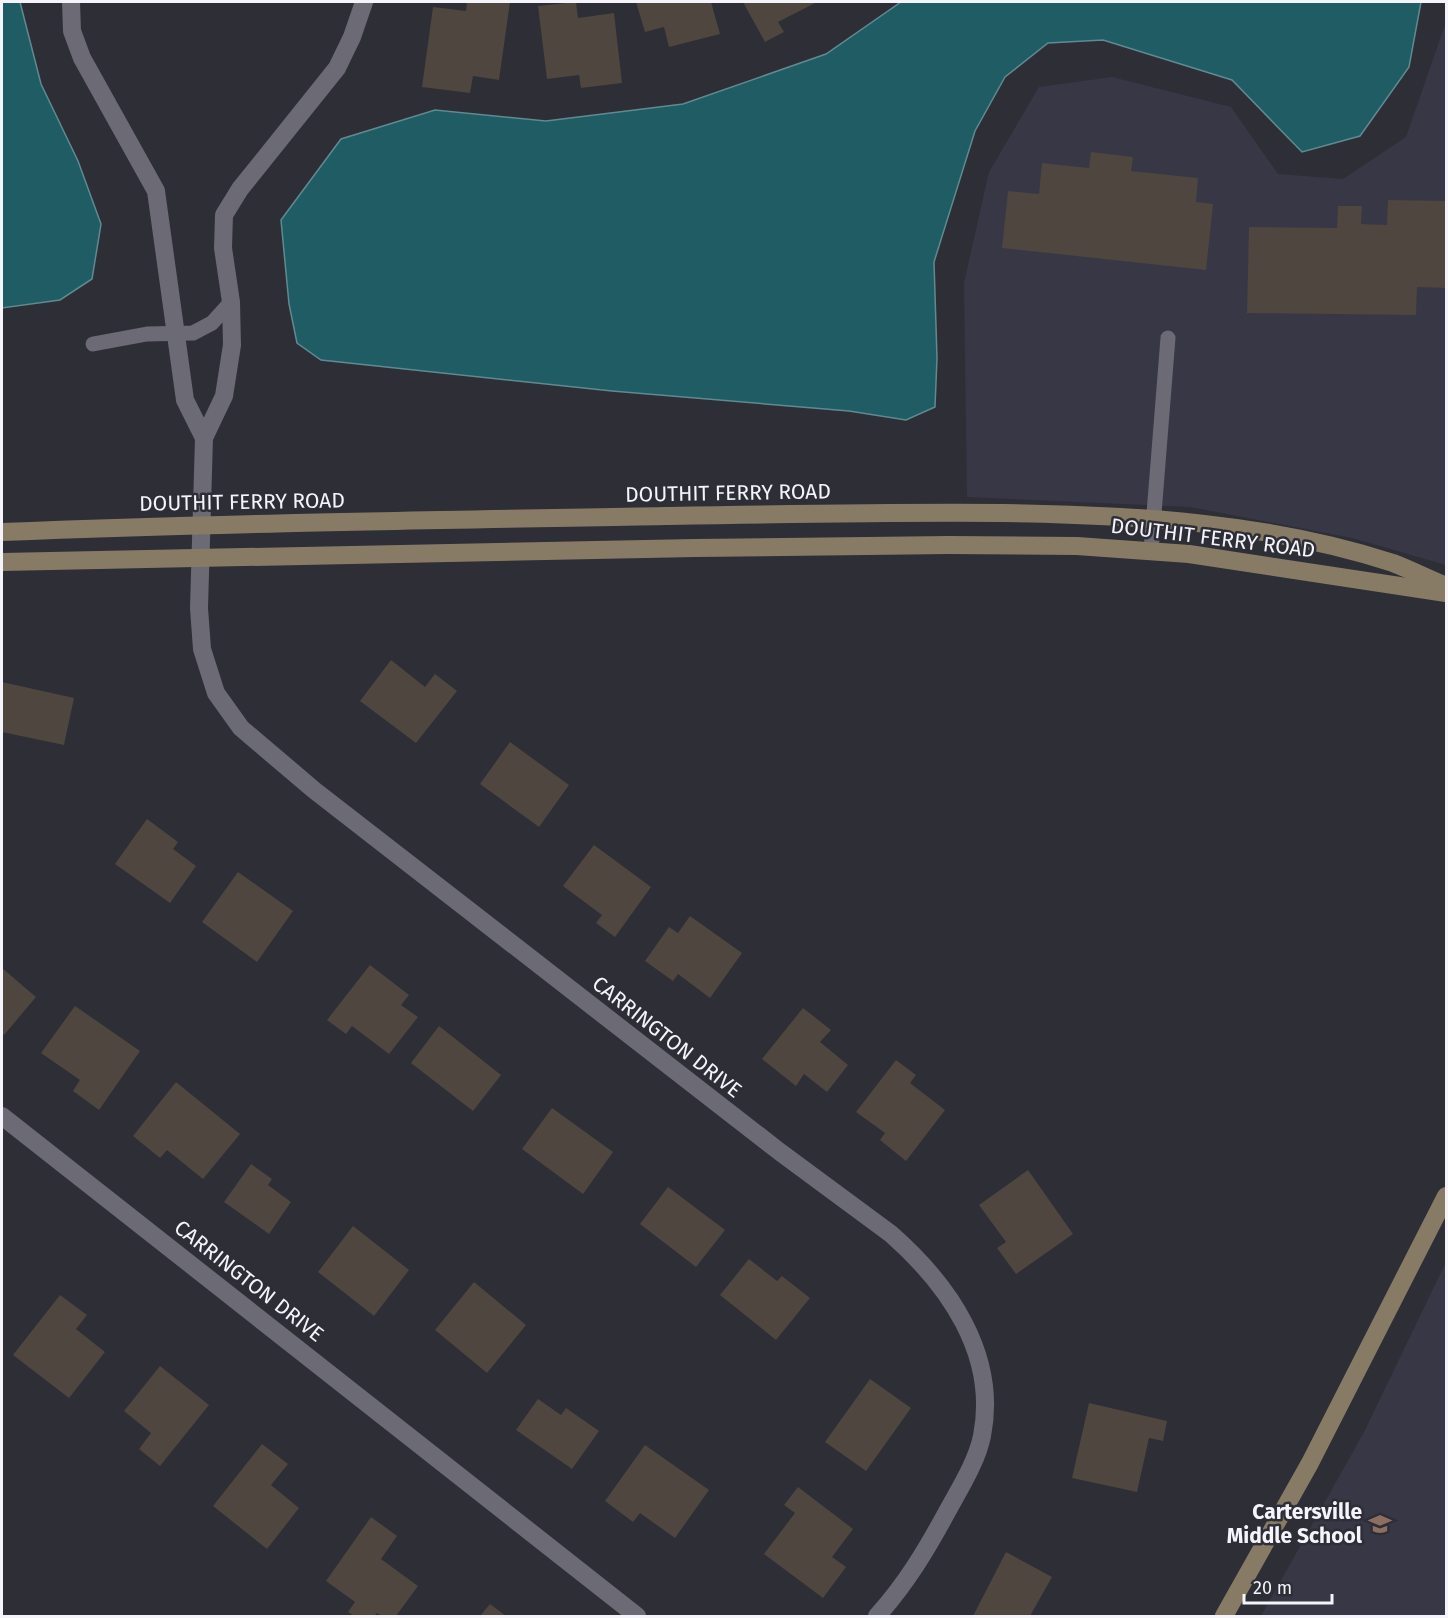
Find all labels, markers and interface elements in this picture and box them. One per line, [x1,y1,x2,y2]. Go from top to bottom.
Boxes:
street label: DOUTHIT FERRY ROAD [625,478,831,508]
street label: DOUTHIT FERRY ROAD [139,487,345,517]
street label: DOUTHIT FERRY ROAD [1109,513,1317,563]
street label: CARRINGTON DRIVE [587,971,747,1103]
street label: CARRINGTON DRIVE [169,1215,329,1347]
place label: Cartersville Middle School [1227,1499,1363,1549]
school or university icon: Cartersville Middle School [1367,1511,1393,1537]
scale bar [1244,1567,1332,1605]
text: 20 m [1253,1577,1292,1599]

